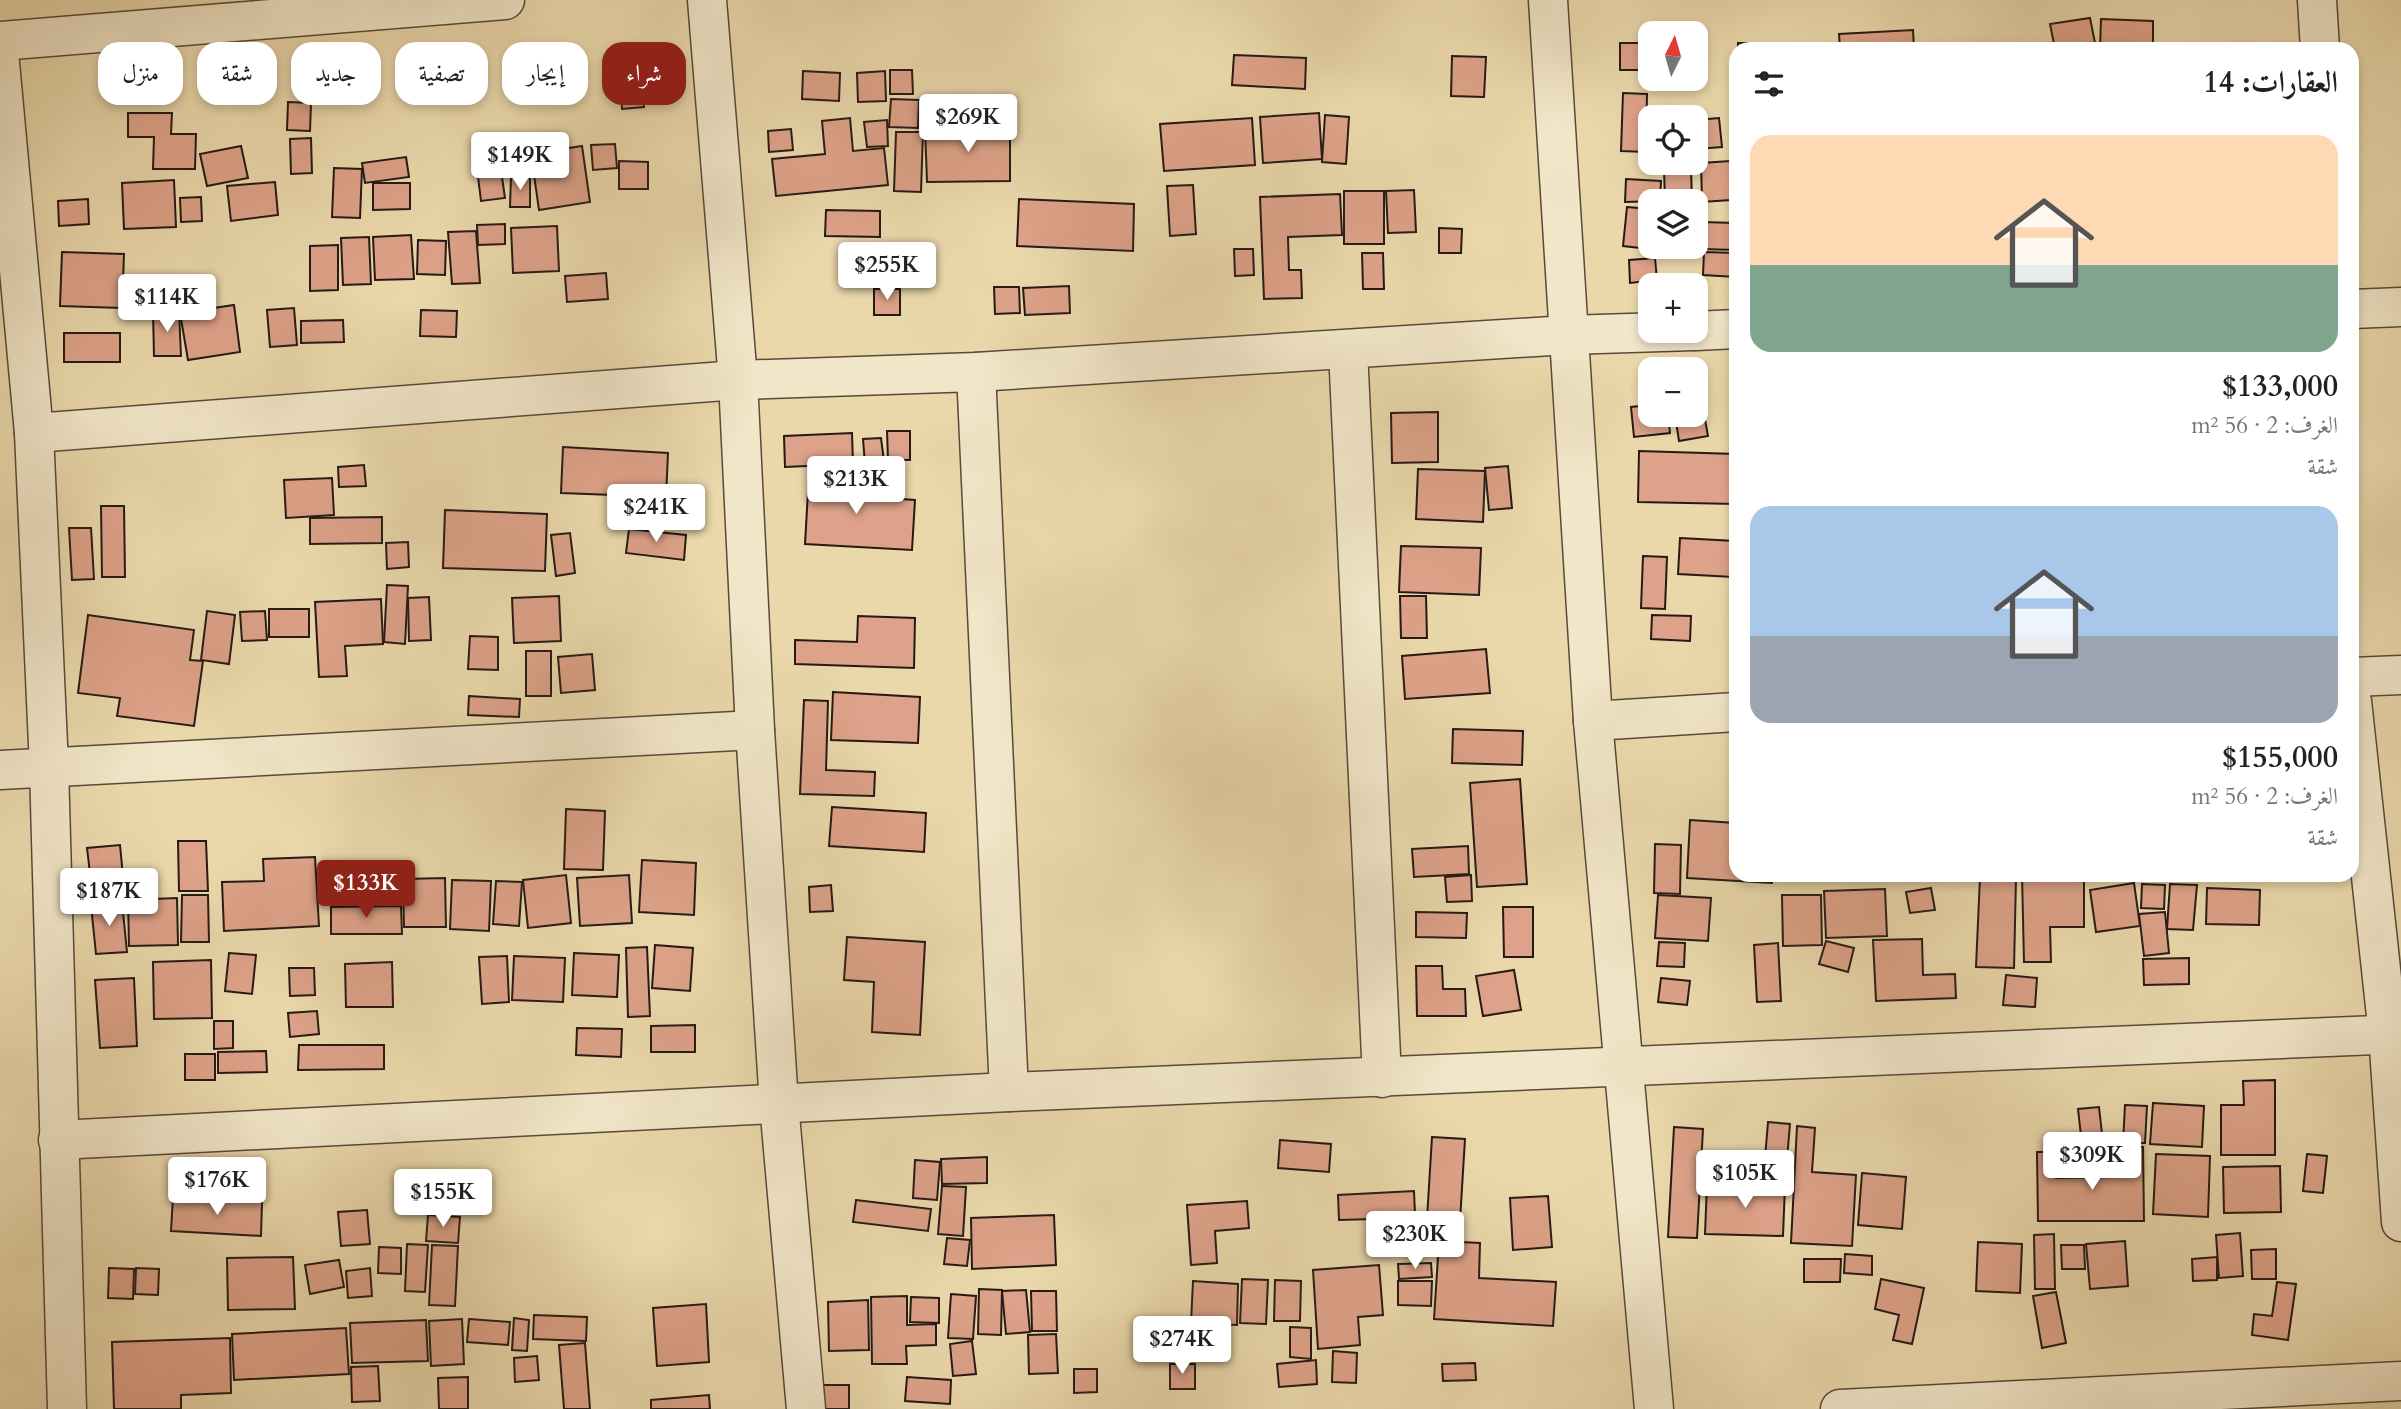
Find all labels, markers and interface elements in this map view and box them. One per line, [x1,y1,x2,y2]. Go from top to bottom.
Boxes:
north arrow [1638,21,1708,91]
map controls [1638,21,1708,427]
chip: منزل [98,42,183,105]
chip: شقة [197,42,277,105]
chip: جديد [291,42,381,105]
chip: تصفية [395,42,488,105]
chip: إيجار [502,42,588,105]
chip: شراء [602,42,686,105]
text: العقارات: 14 [2203,62,2338,103]
icon: filters [1750,65,1788,103]
pin: $269K [919,94,1017,154]
text: $269K [935,101,1001,132]
button: locate [1638,105,1708,175]
pin: $149K [471,132,569,192]
text: $149K [487,139,553,170]
icon: home [1981,180,2107,306]
button: layers [1638,189,1708,259]
pin: $255K [838,243,936,302]
text: $255K [854,249,920,280]
button: + [1638,273,1708,343]
pin: $114K [118,274,216,334]
text: $114K [134,281,200,312]
button: − [1638,357,1708,427]
text: $133,000 [2222,366,2338,407]
text: الغرف: 2 · 56 m² [2191,410,2338,441]
text: شقة [2308,451,2338,482]
pin: $213K [807,456,905,516]
text: $213K [823,463,889,494]
pin: $241K [607,484,705,544]
text: $241K [623,491,689,522]
icon: home [1981,551,2107,677]
text: $155,000 [2222,737,2338,778]
text: الغرف: 2 · 56 m² [2191,781,2338,812]
text: شقة [2308,822,2338,853]
pin: $133K [317,860,415,920]
text: $133K [333,867,399,898]
pin: $187K [60,869,158,928]
text: $187K [76,875,142,906]
pin: $309K [2043,1132,2141,1192]
text: $309K [2059,1139,2125,1170]
pin: $105K [1696,1150,1794,1210]
text: $105K [1712,1157,1778,1188]
pin: $176K [168,1158,266,1217]
text: $176K [184,1164,250,1195]
pin: $155K [394,1170,492,1229]
text: $155K [410,1176,476,1207]
pin: $230K [1366,1212,1464,1271]
text: $230K [1382,1218,1448,1249]
pin: $274K [1133,1316,1231,1376]
text: $274K [1149,1323,1215,1354]

